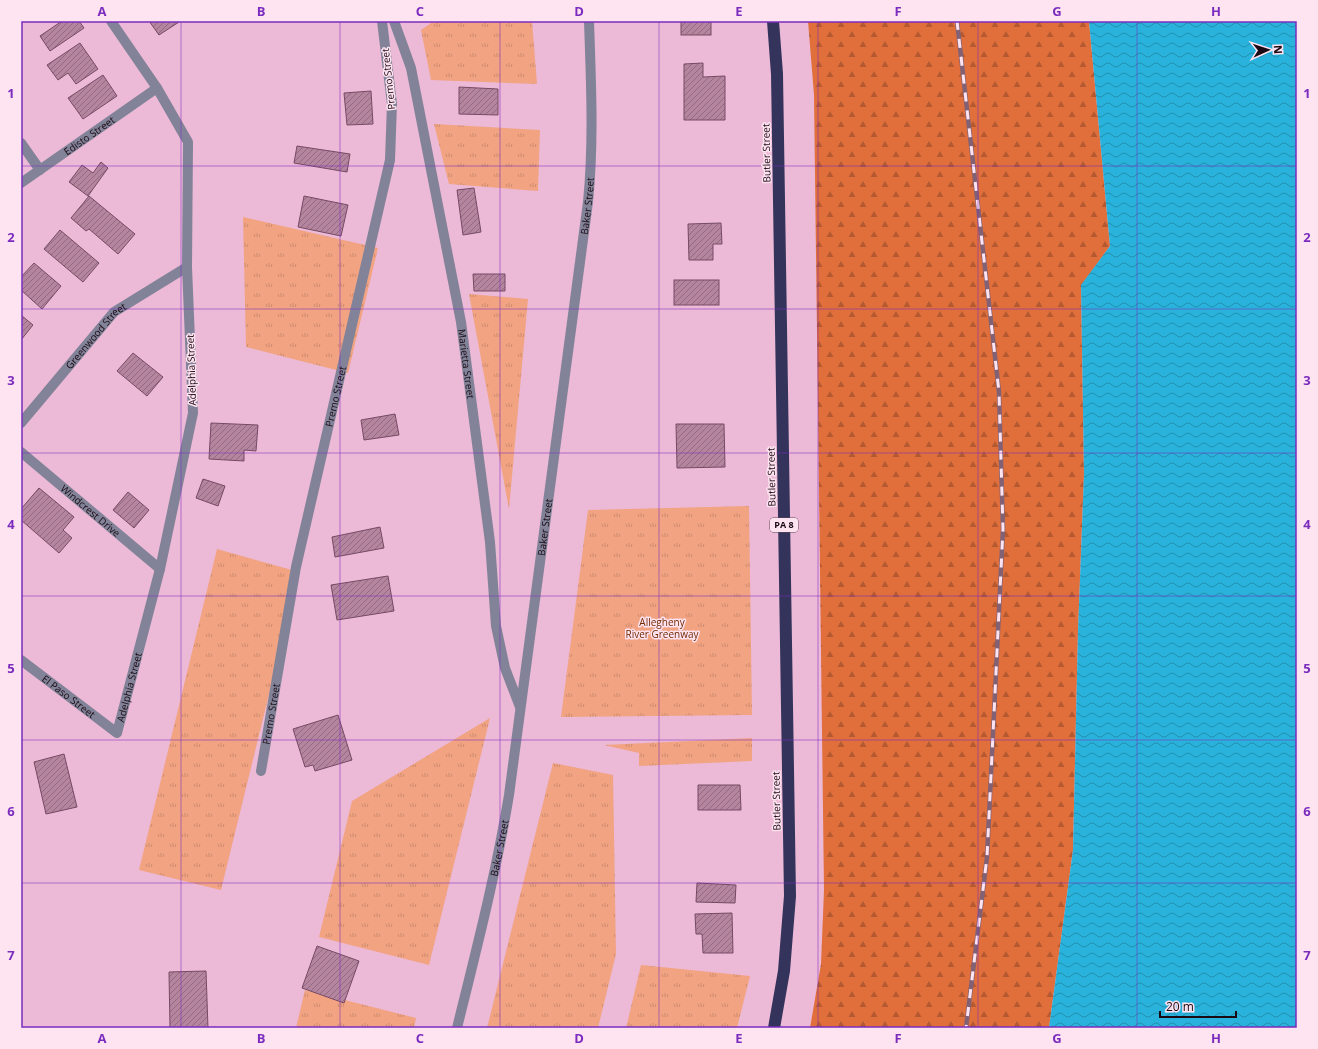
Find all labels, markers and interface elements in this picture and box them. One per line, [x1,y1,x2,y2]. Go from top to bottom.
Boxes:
text: A [98,2,107,20]
text: B [257,2,266,20]
text: C [416,2,424,20]
text: D [574,2,584,20]
text: E [735,2,743,20]
text: F [894,2,902,20]
text: G [1052,2,1062,20]
text: H [1211,2,1221,20]
north arrow [1248,30,1288,70]
text: N [1271,45,1286,54]
street label: Premo Street [378,47,398,110]
text: 1 [7,84,15,102]
text: 1 [1303,84,1311,102]
street label: Edisto Street [61,113,118,158]
street label: Butler Street [758,123,774,183]
street label: Baker Street [577,176,597,235]
text: 2 [7,228,15,246]
text: 2 [1303,228,1311,246]
street label: Greenwood Street [62,299,129,372]
street label: Marietta Street [455,328,478,400]
street label: Adelphia Street [183,334,199,406]
street label: Premo Street [322,364,349,428]
text: 3 [7,371,15,389]
text: 3 [1303,371,1311,389]
street label: Butler Street [763,447,779,507]
street label: Windcrest Drive [58,481,124,540]
street label: Baker Street [534,497,555,557]
text: 4 [7,515,15,533]
text: 4 [1303,515,1311,533]
road number: PA 8 [770,518,798,532]
park label: Allegheny River Greenway [625,615,700,641]
street label: Adelphia Street [113,650,145,724]
text: 5 [7,659,15,677]
text: 5 [1303,659,1311,677]
street label: El Paso Street [39,671,99,721]
street label: Premo Street [259,682,283,745]
street label: Butler Street [768,771,784,831]
text: 6 [7,802,15,820]
text: 6 [1303,802,1311,820]
street label: Baker Street [487,818,512,878]
text: 7 [7,946,15,964]
text: 7 [1303,946,1311,964]
scale bar [1160,993,1236,1019]
text: 20 m [1166,998,1194,1015]
text: A [98,1029,107,1047]
text: B [257,1029,266,1047]
text: C [416,1029,424,1047]
text: D [574,1029,584,1047]
text: E [735,1029,743,1047]
text: F [894,1029,902,1047]
text: G [1052,1029,1062,1047]
text: H [1211,1029,1221,1047]

